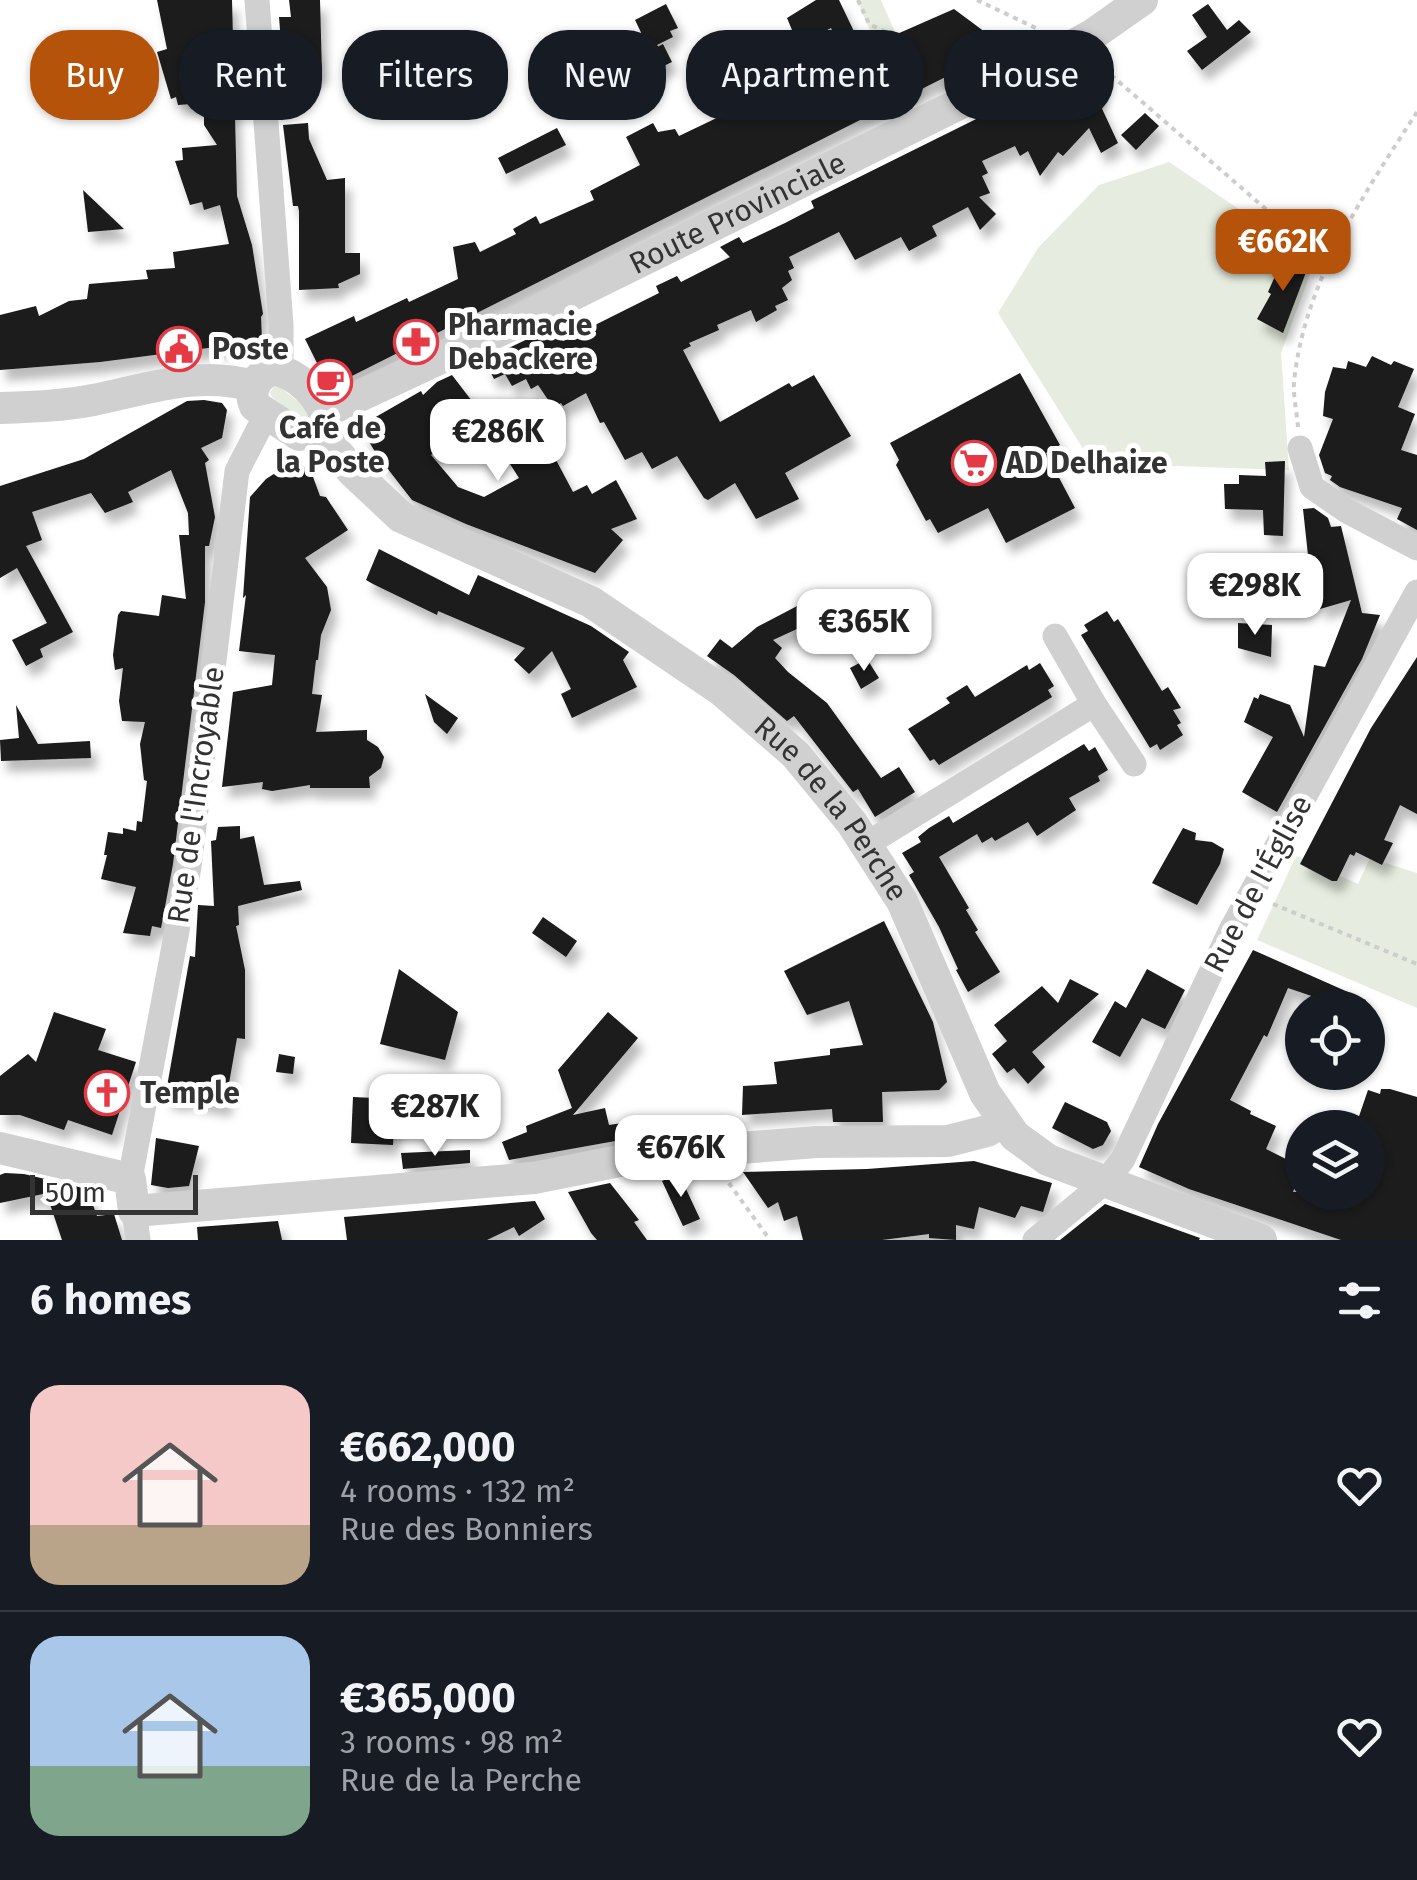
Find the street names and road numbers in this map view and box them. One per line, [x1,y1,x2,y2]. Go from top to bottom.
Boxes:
street label: Route Provinciale [623,145,852,282]
street label: Rue de l'Incroyable [160,664,232,926]
street label: Rue de la Perche [747,709,915,908]
street label: Rue de l'Église [1196,789,1320,979]

